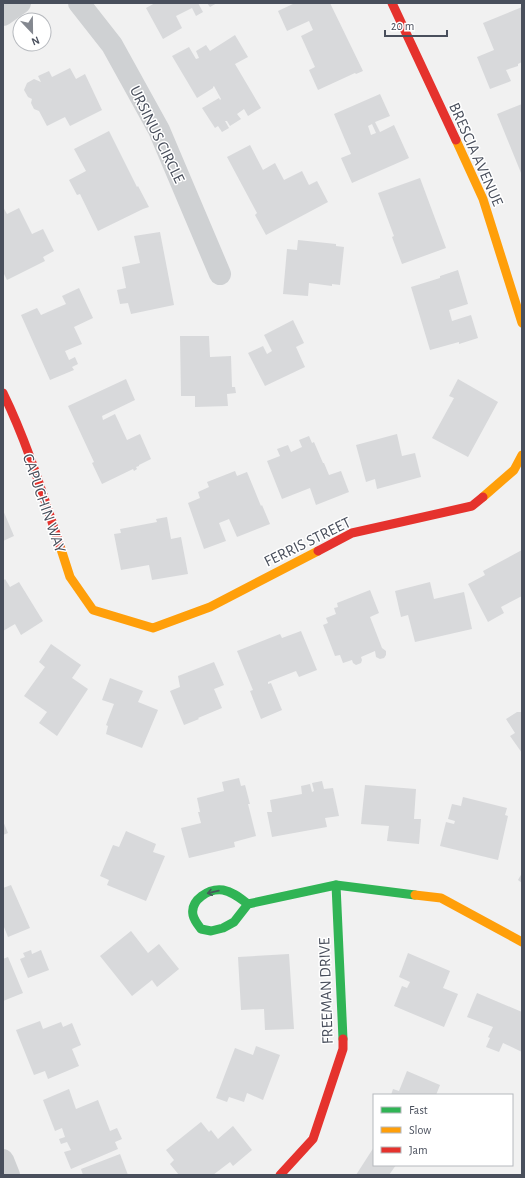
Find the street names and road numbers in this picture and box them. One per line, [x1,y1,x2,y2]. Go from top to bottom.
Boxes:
street label: URSINUS CIRCLE [127,83,188,186]
street label: BRESCIA AVENUE [446,100,506,209]
street label: CAPUCHIN WAY [20,452,69,556]
street label: FERRIS STREET [262,514,353,570]
street label: FREEMAN DRIVE [316,937,336,1045]

